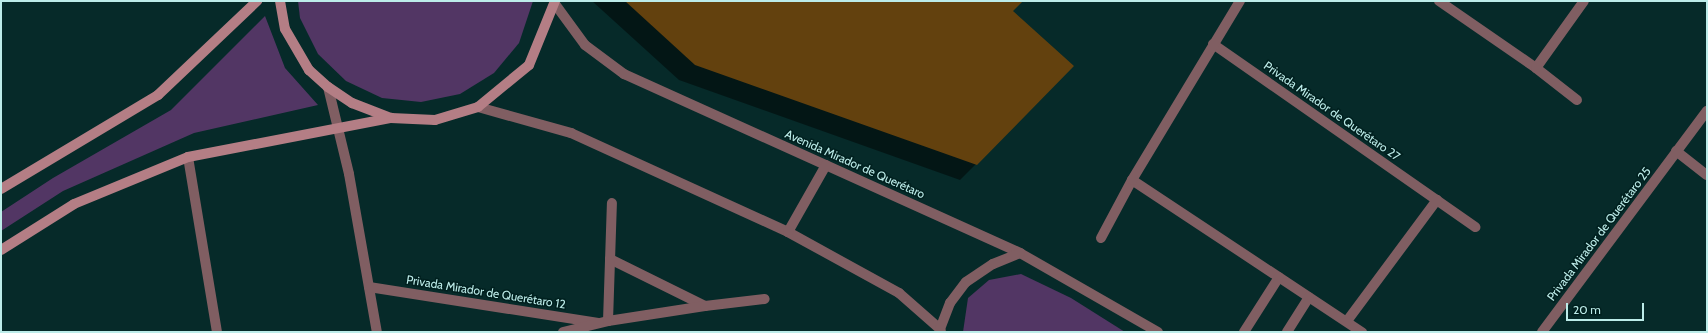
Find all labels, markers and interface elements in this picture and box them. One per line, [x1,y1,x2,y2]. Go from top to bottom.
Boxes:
street label: Privada Mirador de Querétaro 27 [1261,58,1403,164]
street label: Avenida Mirador de Querétaro [783,127,927,201]
street label: Privada Mirador de Querétaro 25 [1544,164,1654,304]
street label: Privada Mirador de Querétaro 12 [405,272,567,312]
scale bar [1568,295,1646,321]
text: 20 m [1573,302,1601,317]

